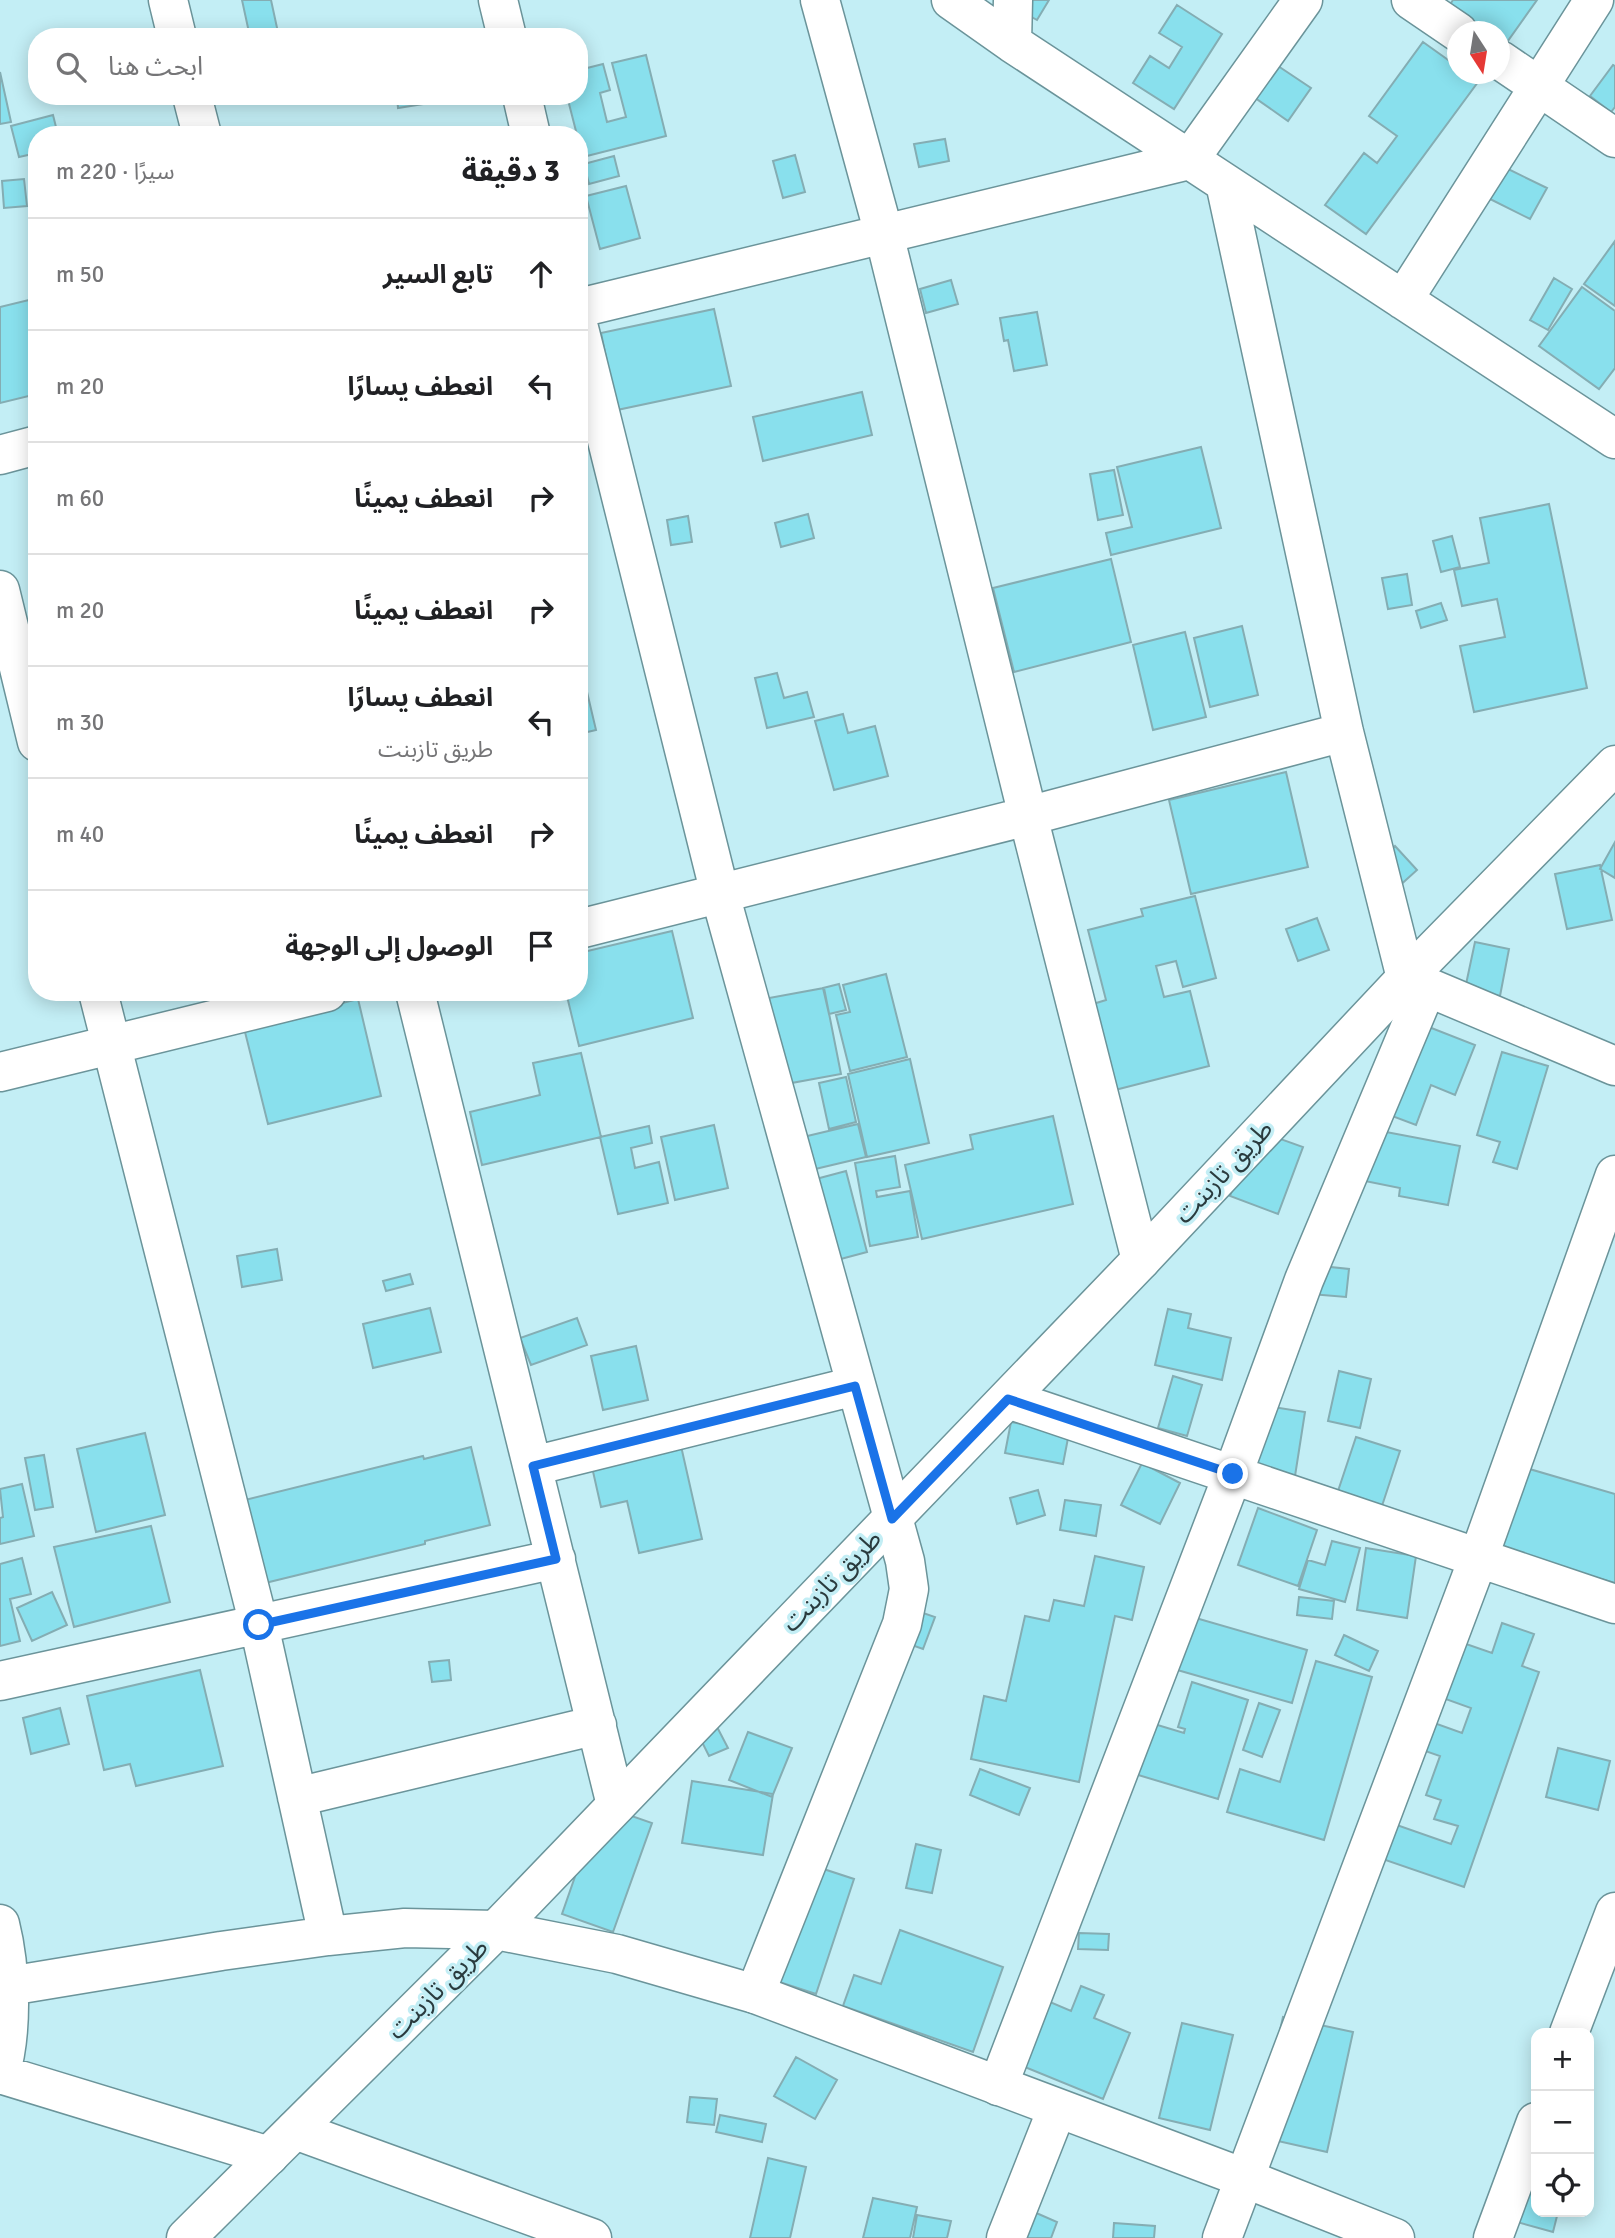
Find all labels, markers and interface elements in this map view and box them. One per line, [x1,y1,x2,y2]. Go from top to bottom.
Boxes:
north arrow [1447,21,1510,84]
search box [28,28,588,105]
icon: search [52,48,90,86]
text: ابحث هنا [108,51,203,83]
text: 3 دقيقة [462,153,560,190]
text: سيرًا · 220 m [56,157,174,186]
icon: ahead [522,255,560,293]
text: تابع السير [383,259,493,291]
text: 50 m [56,260,104,289]
icon: left [522,367,560,405]
text: انعطف يسارًا [348,371,493,403]
text: 20 m [56,372,104,401]
icon: right [522,479,560,517]
text: انعطف يمينًا [354,483,493,515]
text: 60 m [56,484,104,513]
icon: right [522,591,560,629]
text: انعطف يمينًا [354,595,493,627]
text: 20 m [56,596,104,625]
text: انعطف يسارًا [348,682,493,714]
icon: left [522,703,560,741]
text: 30 m [56,708,104,737]
text: طريق تازبنت [378,735,493,764]
icon: right [522,815,560,853]
text: انعطف يمينًا [354,819,493,851]
text: 40 m [56,820,104,849]
icon: arrive [522,927,560,965]
text: الوصول إلى الوجهة [285,931,493,963]
street label: طريق تازبنت [1168,1114,1280,1230]
route end [1217,1458,1248,1489]
street label: طريق تازبنت [775,1523,889,1639]
route start [243,1609,274,1640]
street label: طريق تازبنت [381,1932,495,2046]
map controls [1531,2028,1594,2217]
button: + [1531,2028,1594,2091]
button: − [1531,2091,1594,2154]
button: locate [1531,2154,1594,2217]

